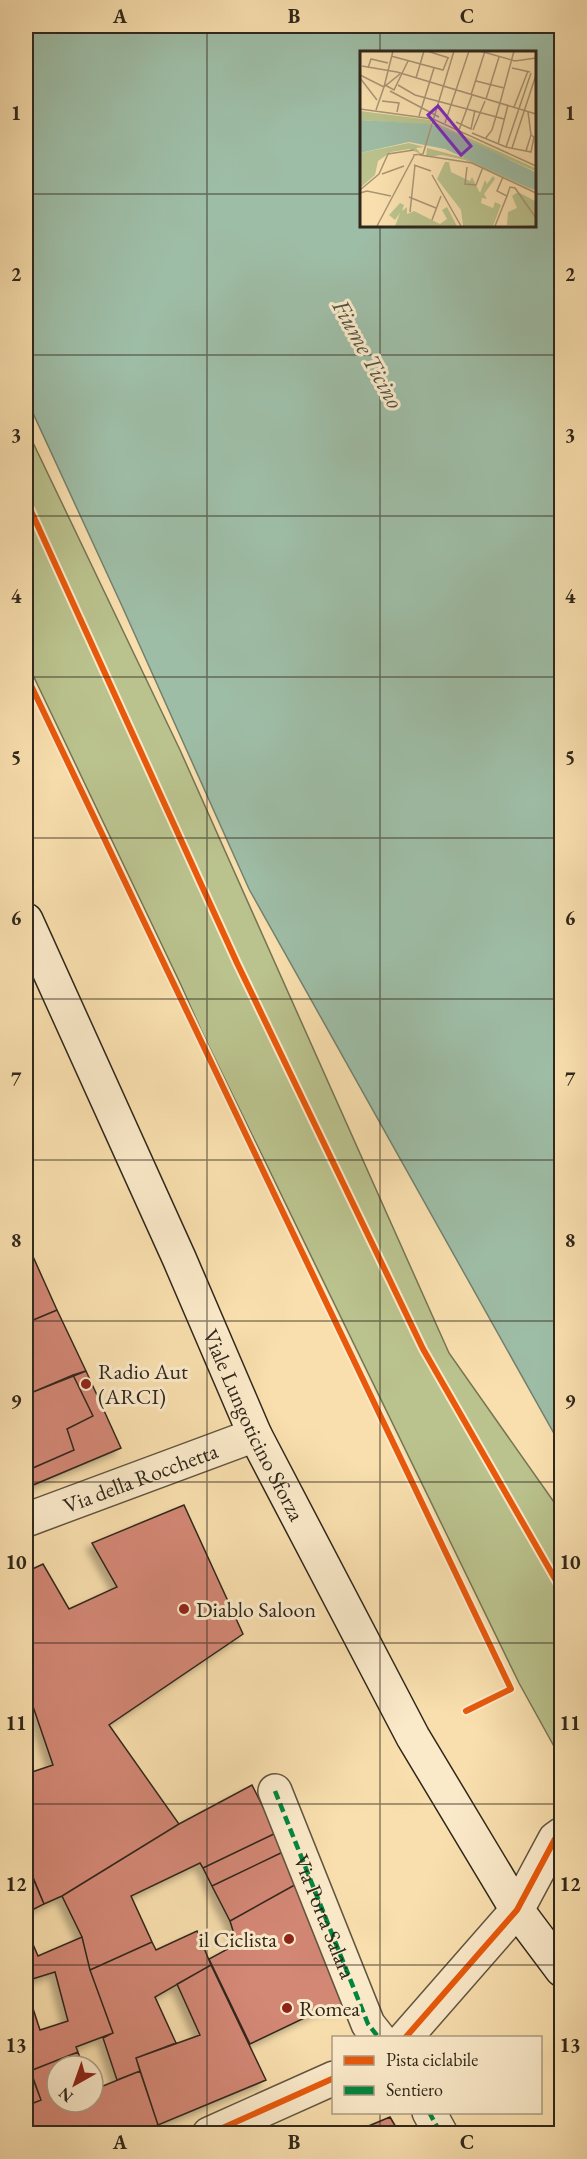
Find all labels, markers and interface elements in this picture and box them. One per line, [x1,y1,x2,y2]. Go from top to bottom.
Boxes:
text: A [112,3,128,29]
text: B [288,3,300,29]
text: C [460,3,474,29]
inset map [360,51,536,226]
text: 1 [11,100,21,126]
text: 1 [565,100,575,126]
text: 2 [11,261,22,287]
text: 2 [565,261,576,287]
water label: Fiume Ticino [325,293,411,414]
text: 3 [11,422,21,448]
text: 3 [565,422,575,448]
text: 4 [11,583,22,609]
text: 4 [565,583,576,609]
text: 5 [11,744,21,770]
text: 5 [565,744,575,770]
text: 6 [11,905,22,931]
text: 6 [565,905,576,931]
text: 7 [11,1066,22,1092]
text: 7 [565,1066,576,1092]
text: 8 [11,1227,21,1253]
text: 8 [565,1227,575,1253]
street label: Viale Lungoticino Sforza [196,1325,311,1526]
place label: Radio Aut (ARCI) [98,1357,188,1411]
marker: Radio Aut (ARCI) [79,1377,93,1391]
text: 9 [11,1388,22,1414]
text: 9 [565,1388,576,1414]
street label: Via della Rocchetta [59,1436,222,1520]
text: 10 [5,1549,27,1575]
text: 10 [559,1549,581,1575]
place label: Diablo Saloon [196,1595,316,1624]
marker: Diablo Saloon [177,1602,191,1616]
text: 11 [5,1710,27,1736]
text: 11 [559,1710,581,1736]
street label: Via Porta Salara [287,1850,363,1983]
text: 12 [5,1871,27,1897]
text: 12 [559,1871,581,1897]
place label: il Ciclista [199,1925,277,1954]
marker: il Ciclista [282,1932,296,1946]
place label: Romea [299,1994,360,2023]
marker: Romea [280,2001,294,2015]
text: 13 [5,2032,27,2058]
text: 13 [559,2032,581,2058]
legend [332,2036,542,2114]
text: Pista ciclabile [386,2048,478,2071]
north arrow [45,2054,105,2114]
text: Sentiero [386,2078,443,2101]
text: N [54,2083,77,2107]
text: A [112,2129,128,2155]
text: B [288,2129,300,2155]
text: C [460,2129,474,2155]

